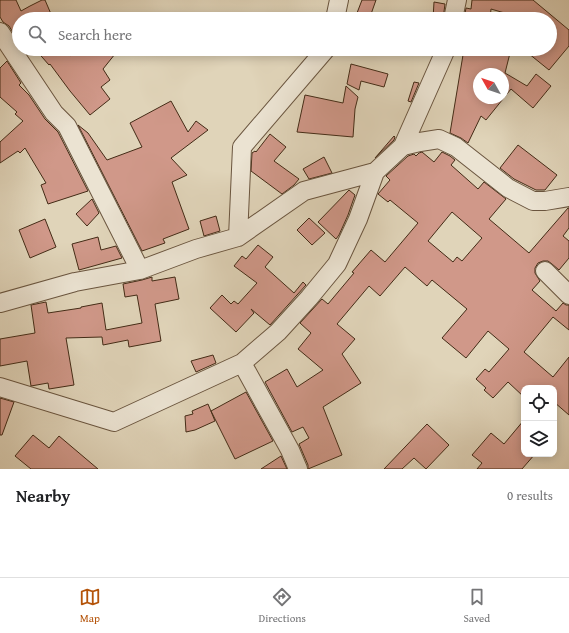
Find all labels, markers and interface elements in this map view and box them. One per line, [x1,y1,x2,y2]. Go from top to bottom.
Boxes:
search box [12,12,557,56]
icon: search [26,23,48,45]
text: Search here [58,24,132,45]
north arrow [473,68,509,104]
map controls [521,385,557,457]
button: locate [521,385,557,421]
button: layers [521,421,557,457]
text: Nearby [16,483,70,508]
text: 0 results [507,486,553,505]
tab: Map [79,586,101,626]
tab: Directions [259,586,306,626]
tab: Saved [463,586,490,626]

